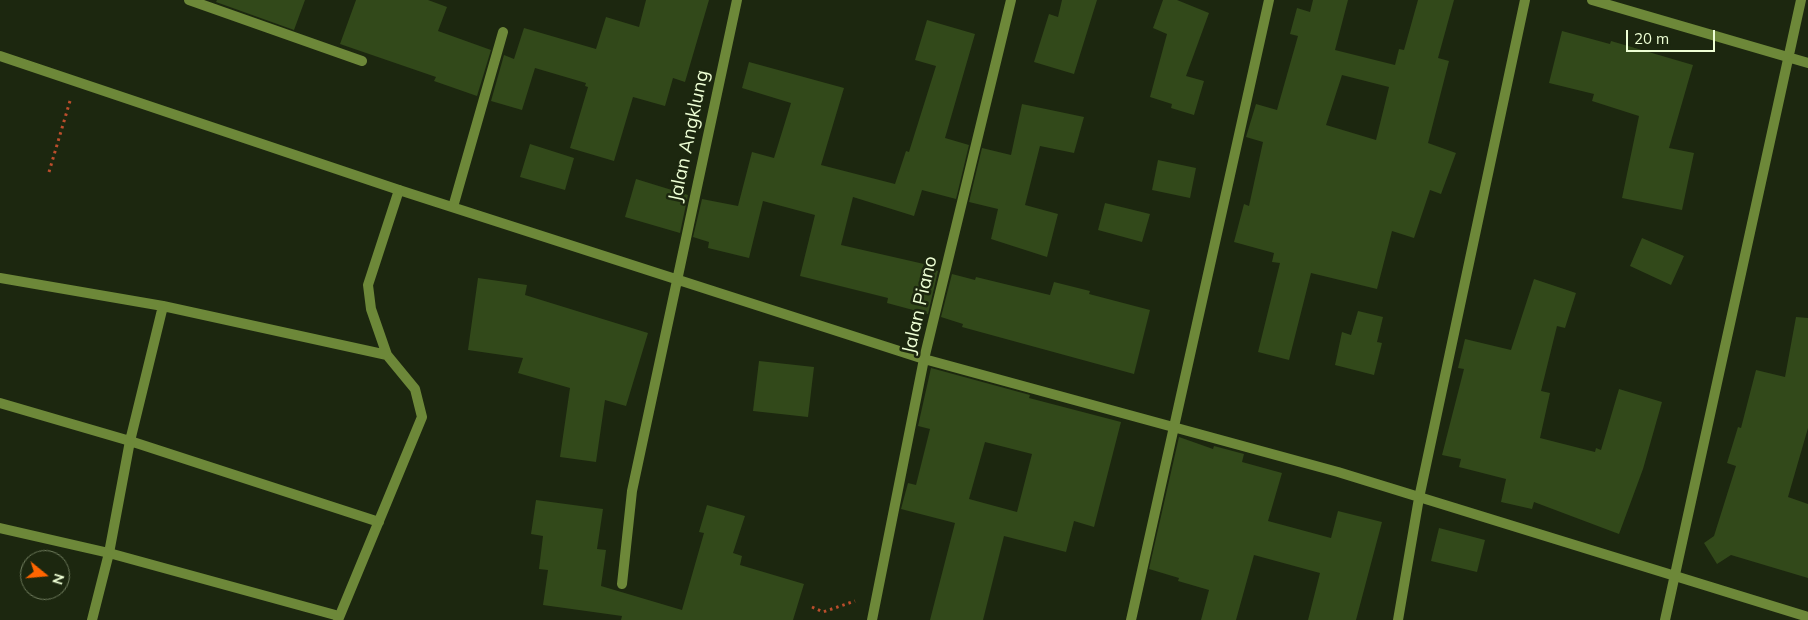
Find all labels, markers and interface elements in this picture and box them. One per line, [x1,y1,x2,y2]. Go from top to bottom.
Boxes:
scale bar [1628,20,1717,52]
text: 20 m [1634,29,1669,48]
street label: Jalan Angklung [664,68,714,204]
street label: Jalan Piano [898,254,942,356]
north arrow [20,550,70,600]
text: N [48,571,69,587]

